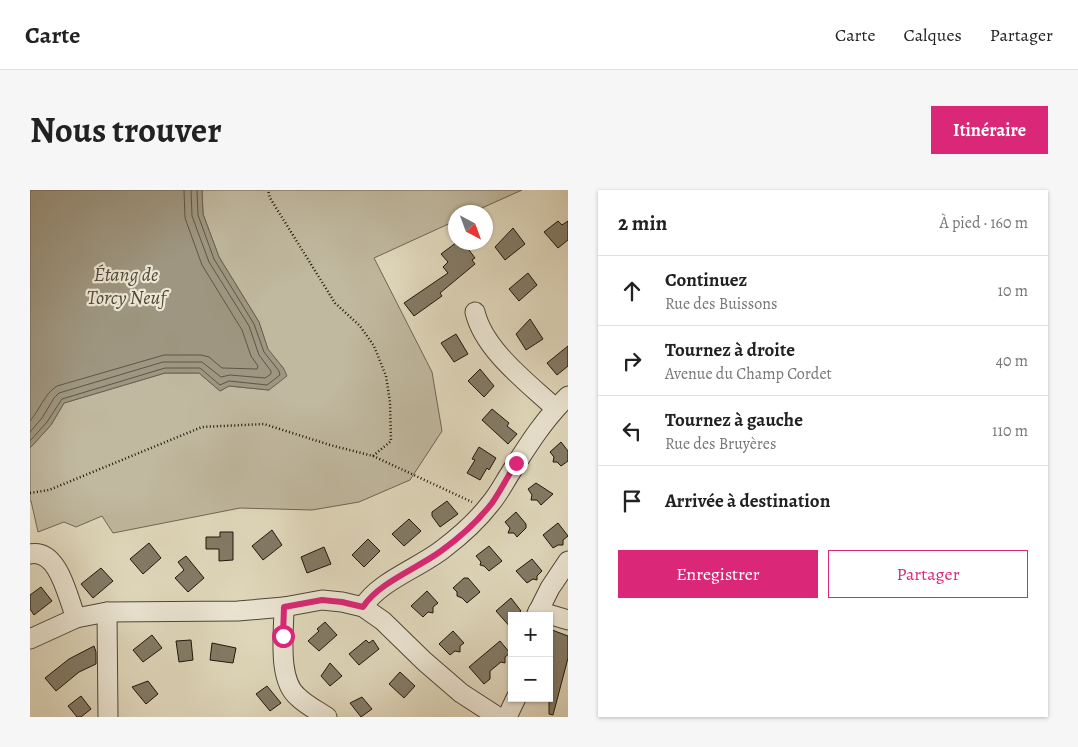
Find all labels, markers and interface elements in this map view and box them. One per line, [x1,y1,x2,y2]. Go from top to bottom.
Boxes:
text: Carte [25,19,80,51]
text: Carte [835,23,875,47]
text: Calques [903,23,962,47]
text: Partager [990,23,1053,47]
text: Nous trouver [30,106,222,154]
button: Itinéraire [931,106,1048,154]
north arrow [448,205,493,250]
text: 2 min [618,209,667,237]
text: À pied · 160 m [939,212,1028,234]
water label: Étang de Torcy Neuf [87,261,169,311]
text: Continuez [665,267,747,293]
icon: ahead [618,277,646,305]
text: 10 m [998,280,1028,302]
text: Rue des Buissons [665,293,777,315]
text: Tournez à droite [665,337,795,363]
icon: right [618,347,646,375]
text: 40 m [996,350,1028,372]
text: Avenue du Champ Cordet [665,363,832,385]
text: Tournez à gauche [665,407,803,433]
icon: left [618,417,646,445]
text: 110 m [992,420,1028,442]
text: Rue des Bruyères [665,433,776,455]
route end [505,452,528,475]
icon: arrive [618,487,646,515]
text: Arrivée à destination [665,488,830,514]
button: Enregistrer [618,550,818,598]
button: Partager [828,550,1028,598]
map controls [508,612,553,702]
button: + [508,612,553,657]
route start [272,625,295,648]
button: − [508,657,553,702]

